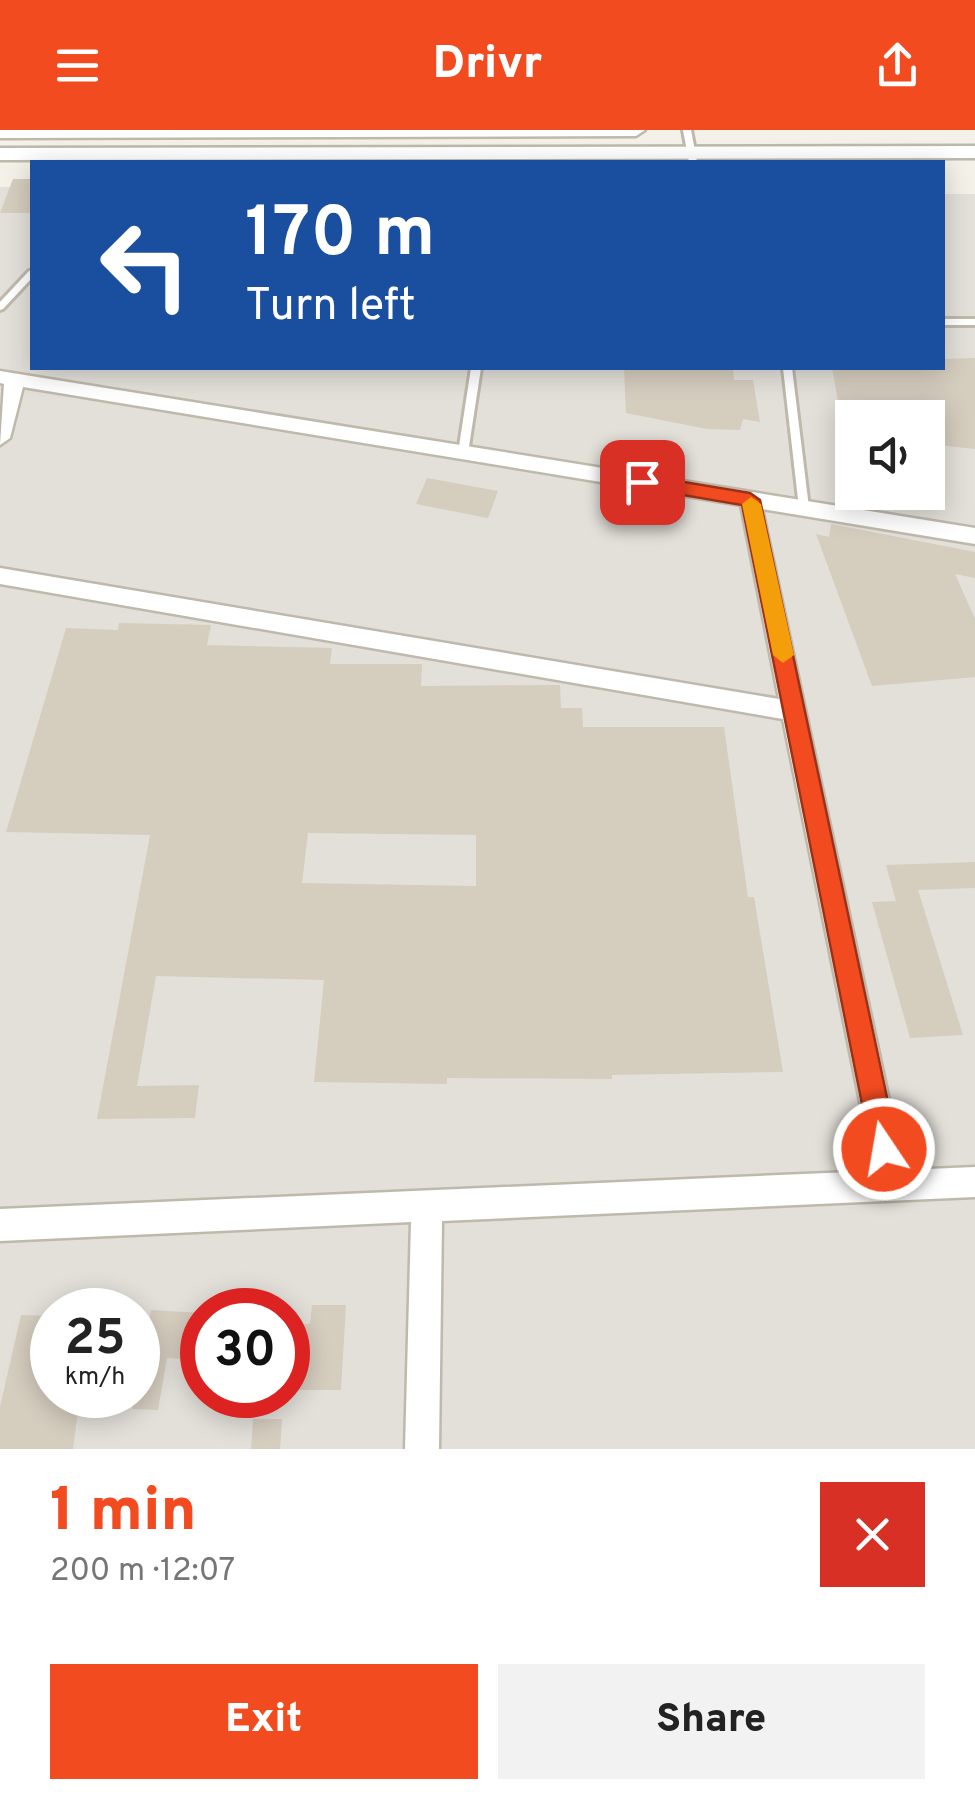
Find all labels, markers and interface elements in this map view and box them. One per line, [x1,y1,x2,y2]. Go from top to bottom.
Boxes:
text: Drivr [433,37,542,94]
icon: menu [50,38,105,93]
icon: share [870,38,925,93]
text: 170 m [245,192,435,281]
icon: left [80,200,210,330]
text: Turn left [245,279,416,336]
map controls [835,400,945,510]
button: sound [835,400,945,510]
pin [600,440,685,525]
icon: arrive [615,455,670,510]
position arrow [832,1097,936,1201]
speed limit sign: 30 [180,1288,310,1418]
text: 25 [64,1309,126,1372]
text: km/h [65,1362,125,1394]
text: 1 min [50,1476,197,1552]
button: close [820,1482,925,1587]
text: 200 m · 12:07 [50,1552,235,1592]
button: Exit [50,1664,478,1779]
button: Share [498,1664,925,1779]

